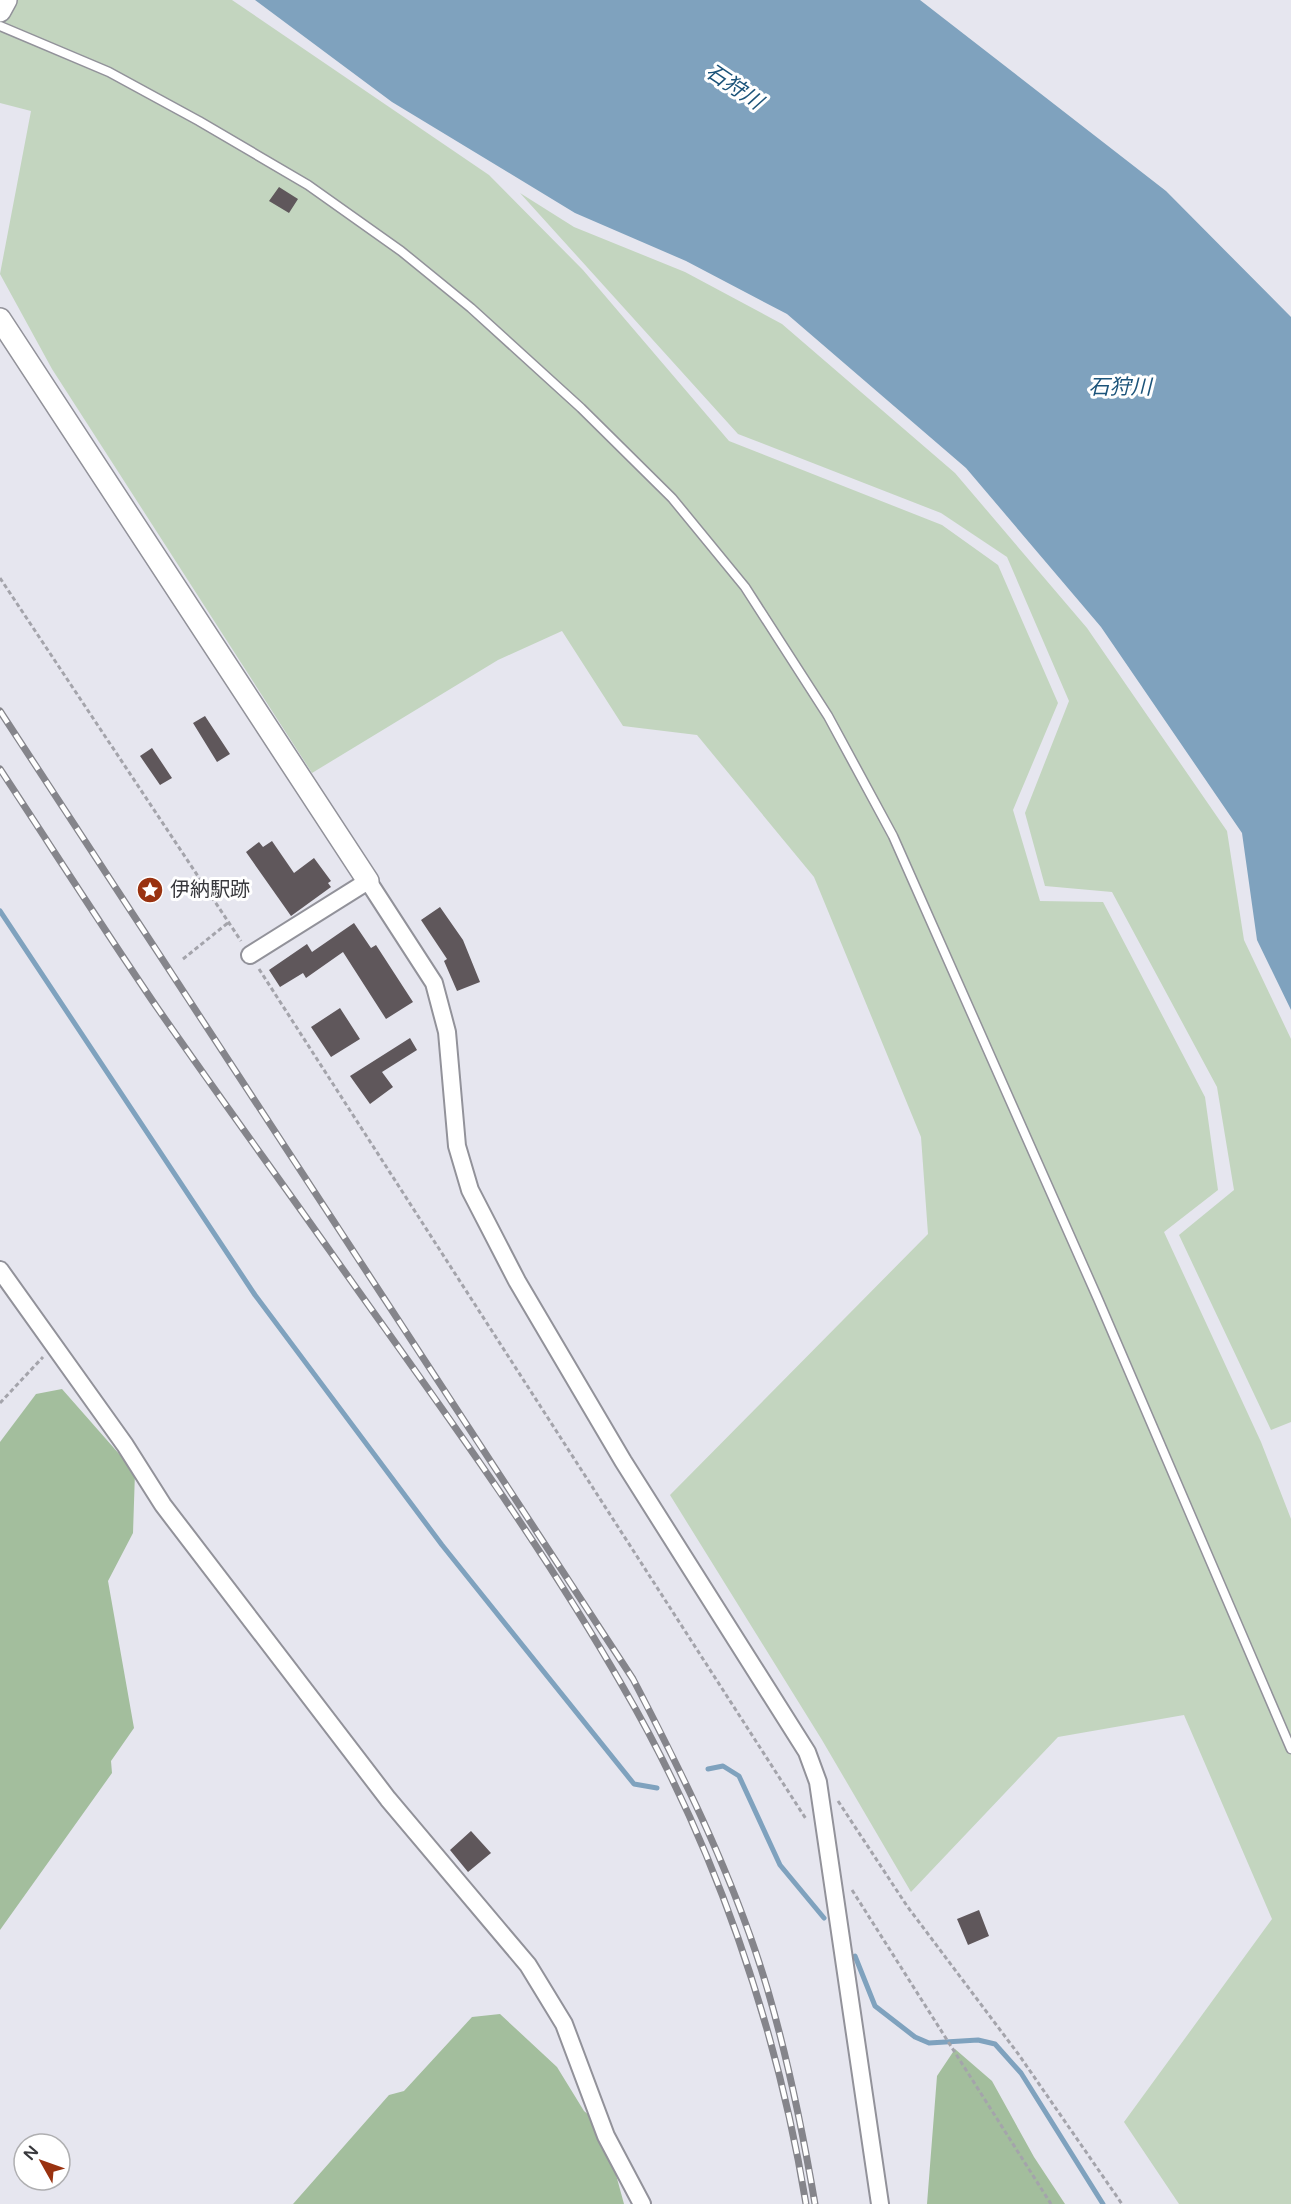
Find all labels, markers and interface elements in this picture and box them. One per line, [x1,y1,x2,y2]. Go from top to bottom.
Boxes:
water label: 石狩川 [701,59,769,116]
water label: 石狩川 [1089,375,1153,400]
place icon: 伊納駅跡 [135,875,165,905]
place label: 伊納駅跡 [170,878,250,902]
north arrow [12,2132,72,2192]
text: N [19,2142,43,2164]

